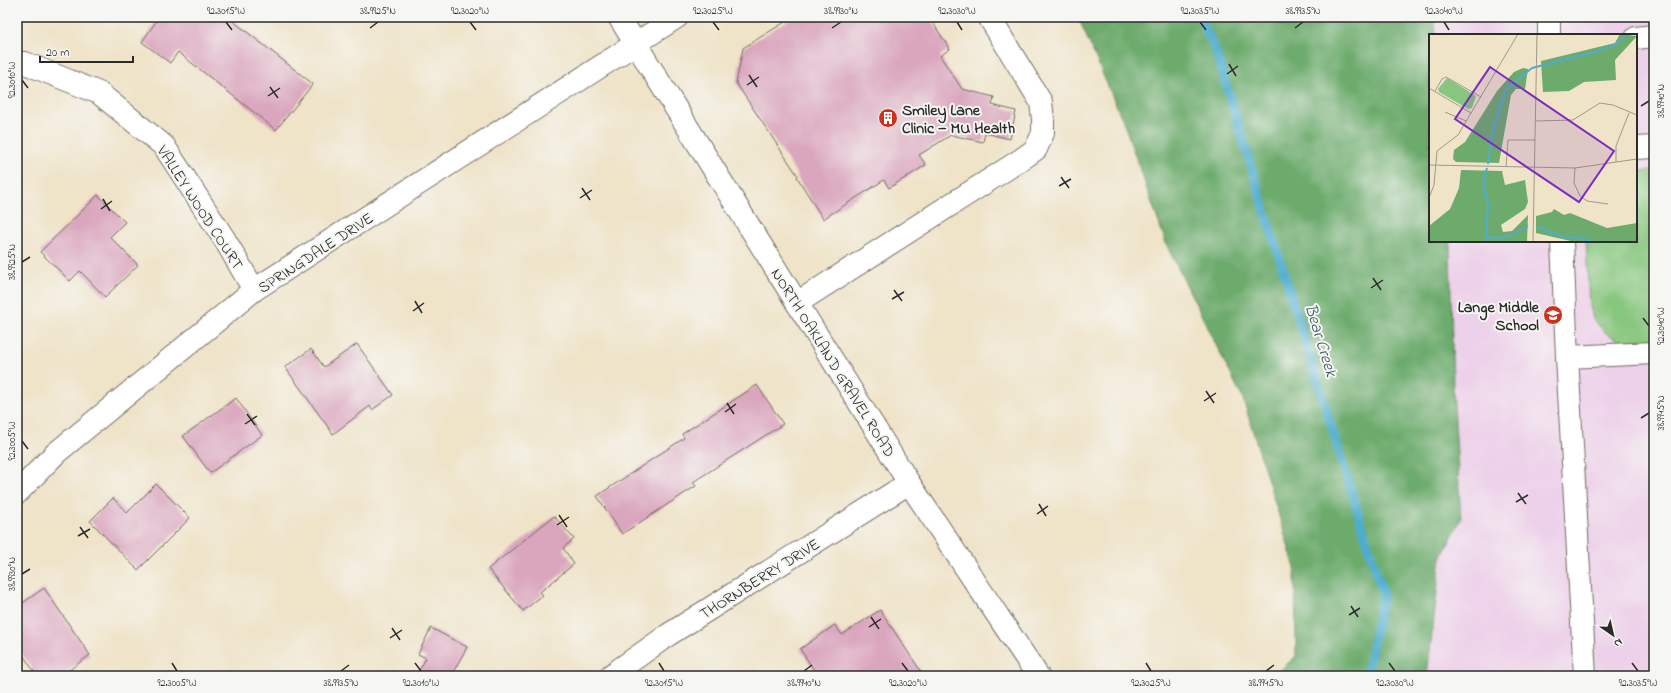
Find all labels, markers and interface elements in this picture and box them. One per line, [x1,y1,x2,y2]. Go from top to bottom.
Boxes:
text: 92.3015°W [207,4,245,19]
text: 38.9925°N [360,4,396,19]
text: 92.3020°W [451,4,489,19]
text: 92.3025°W [693,4,733,19]
text: 38.9930°N [824,4,858,19]
text: 92.3030°W [938,4,976,19]
text: 92.3035°W [1181,4,1220,19]
text: 38.9935°N [1285,4,1321,19]
text: 92.3040°W [1425,4,1463,19]
inset map [1429,34,1637,242]
scale bar [40,38,133,64]
text: 20 m [46,44,69,62]
text: 92.3010°W [5,62,20,98]
text: 38.9940°N [1654,84,1669,118]
place label: Smiley Lane Clinic — MU Health [902,99,1015,141]
building icon: Smiley Lane Clinic — MU Health [877,107,899,129]
street label: VALLEY WOOD COURT [149,140,249,275]
street label: SPRINGDALE DRIVE [253,207,379,300]
text: 38.9925°N [5,244,20,280]
street label: NORTH OAKLAND GRAVEL ROAD [764,264,901,462]
place label: Lange Middle School [1458,296,1540,338]
water label: Bear Creek [1298,301,1344,381]
school or university icon: Lange Middle School [1542,304,1564,326]
text: 92.3040°W [1654,307,1669,345]
text: 38.9945°N [1654,395,1669,431]
text: 92.3005°W [5,421,20,460]
street label: THORNBERRY DRIVE [695,533,825,626]
text: 38.9930°N [5,557,20,591]
north arrow [1593,615,1633,655]
text: N [1610,634,1626,651]
text: 92.3005°W [158,676,197,691]
text: 38.9935°N [323,676,359,691]
text: 92.3010°W [403,676,439,691]
text: 92.3015°W [645,676,683,691]
text: 38.9940°N [787,676,821,691]
text: 92.3020°W [889,676,927,691]
text: 92.3025°W [1131,676,1171,691]
text: 38.9945°N [1248,676,1284,691]
text: 92.3030°W [1376,676,1414,691]
text: 92.3035°W [1619,676,1658,691]

